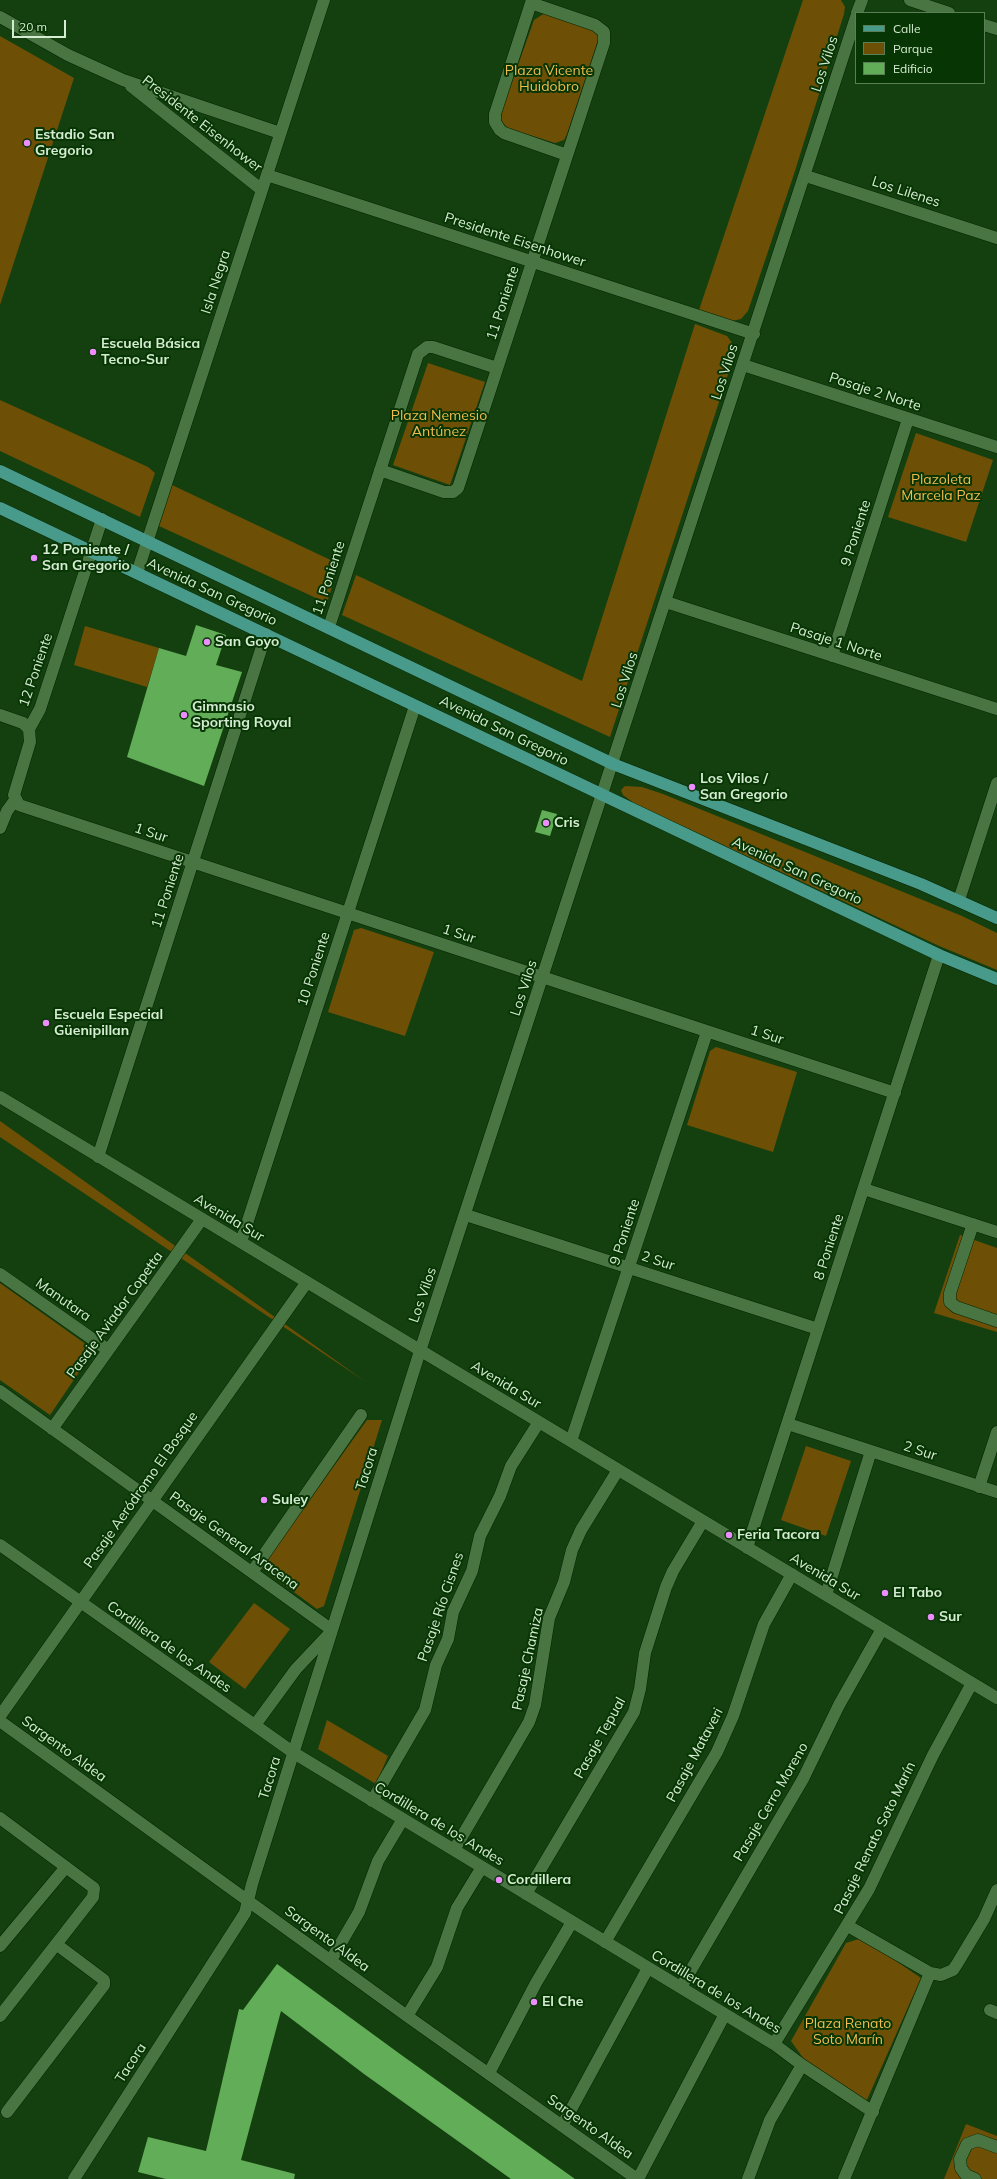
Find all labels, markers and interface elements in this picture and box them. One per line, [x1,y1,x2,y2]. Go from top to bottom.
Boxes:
scale bar [14,12,68,38]
legend [855,12,985,84]
text: 20 m [19,19,47,34]
text: Calle [893,21,920,36]
street label: Los Vilos [808,34,842,94]
text: Parque [893,41,933,56]
text: Edificio [893,61,933,76]
park label: Plaza Vicente Huidobro [505,63,593,96]
street label: Presidente Eisenhower [139,72,265,176]
place label: Estadio San Gregorio [35,127,115,160]
marker: Estadio San Gregorio [22,138,32,148]
street label: Los Lilenes [870,173,942,211]
street label: Presidente Eisenhower [442,209,588,271]
street label: Isla Negra [198,248,234,316]
street label: 11 Poniente [483,264,523,342]
place label: Escuela Básica Tecno-Sur [101,336,200,368]
street label: Los Vilos [708,342,742,402]
marker: Escuela Básica Tecno-Sur [88,347,98,357]
street label: Pasaje 2 Norte [827,369,923,415]
park label: Plaza Nemesio Antúnez [391,408,487,440]
park label: Plazoleta Marcela Paz [901,472,981,504]
street label: 9 Poniente [837,498,875,568]
street label: 11 Poniente [309,539,349,617]
place label: 12 Poniente / San Gregorio [42,542,130,574]
marker: 12 Poniente / San Gregorio [29,553,39,563]
street label: Avenida San Gregorio [144,554,280,630]
street label: Pasaje 1 Norte [788,619,884,665]
street label: 12 Poniente [16,631,56,709]
place label: San Goyo [215,634,279,650]
marker: San Goyo [202,637,212,647]
street label: Los Vilos [608,650,642,710]
street label: Avenida San Gregorio [437,692,571,770]
place label: Gimnasio Sporting Royal [192,699,291,732]
marker: Gimnasio Sporting Royal [179,710,189,720]
place label: Los Vilos / San Gregorio [700,771,788,804]
marker: Los Vilos / San Gregorio [687,782,697,792]
place label: Cris [554,815,580,831]
marker: Cris [541,818,551,828]
street label: 1 Sur [132,820,170,846]
street label: Avenida San Gregorio [729,833,865,909]
street label: 11 Poniente [148,852,188,930]
street label: 1 Sur [440,921,478,947]
street label: 10 Poniente [294,930,334,1008]
street label: Los Vilos [507,958,541,1018]
place label: Escuela Especial Güenipillan [54,1007,163,1040]
marker: Escuela Especial Güenipillan [41,1018,51,1028]
street label: 1 Sur [748,1022,786,1048]
street label: Avenida Sur [191,1191,267,1245]
street label: 9 Poniente [606,1197,644,1267]
street label: 8 Poniente [810,1212,848,1282]
street label: Pasaje Aviador Copetta [63,1248,167,1382]
street label: 2 Sur [639,1248,677,1274]
street label: Los Vilos [406,1265,440,1325]
street label: Manutara [32,1275,94,1325]
street label: Avenida Sur [468,1358,544,1412]
street label: Pasaje Aeródromo El Bosque [80,1409,202,1571]
street label: 2 Sur [901,1438,939,1464]
street label: Tacora [353,1446,381,1492]
street label: Pasaje General Aracena [166,1488,302,1594]
place label: Suley [272,1492,308,1508]
marker: Suley [259,1495,269,1505]
place label: Feria Tacora [737,1527,820,1543]
marker: Feria Tacora [724,1530,734,1540]
street label: Pasaje Río Cisnes [414,1550,468,1664]
street label: Avenida Sur [787,1550,863,1604]
place label: El Tabo [893,1585,942,1601]
marker: El Tabo [880,1588,890,1598]
street label: Cordillera de los Andes [103,1598,235,1696]
street label: Pasaje Chamiza [509,1606,547,1712]
place label: Sur [939,1609,962,1625]
marker: Sur [926,1612,936,1622]
street label: Pasaje Tepual [571,1694,629,1782]
street label: Pasaje Mataveri [663,1705,727,1805]
street label: Sargento Aldea [18,1713,110,1785]
street label: Pasaje Cerro Moreno [730,1740,812,1864]
street label: Tacora [256,1755,284,1801]
street label: Pasaje Renato Soto Marín [831,1759,919,1917]
street label: Cordillera de los Andes [371,1779,507,1869]
place label: Cordillera [507,1872,571,1888]
marker: Cordillera [494,1875,504,1885]
street label: Sargento Aldea [281,1903,373,1975]
street label: Cordillera de los Andes [648,1947,784,2037]
place label: El Che [542,1994,584,2010]
marker: El Che [529,1997,539,2007]
park label: Plaza Renato Soto Marín [805,2016,891,2048]
street label: Tacora [112,2040,150,2086]
street label: Sargento Aldea [544,2091,636,2163]

